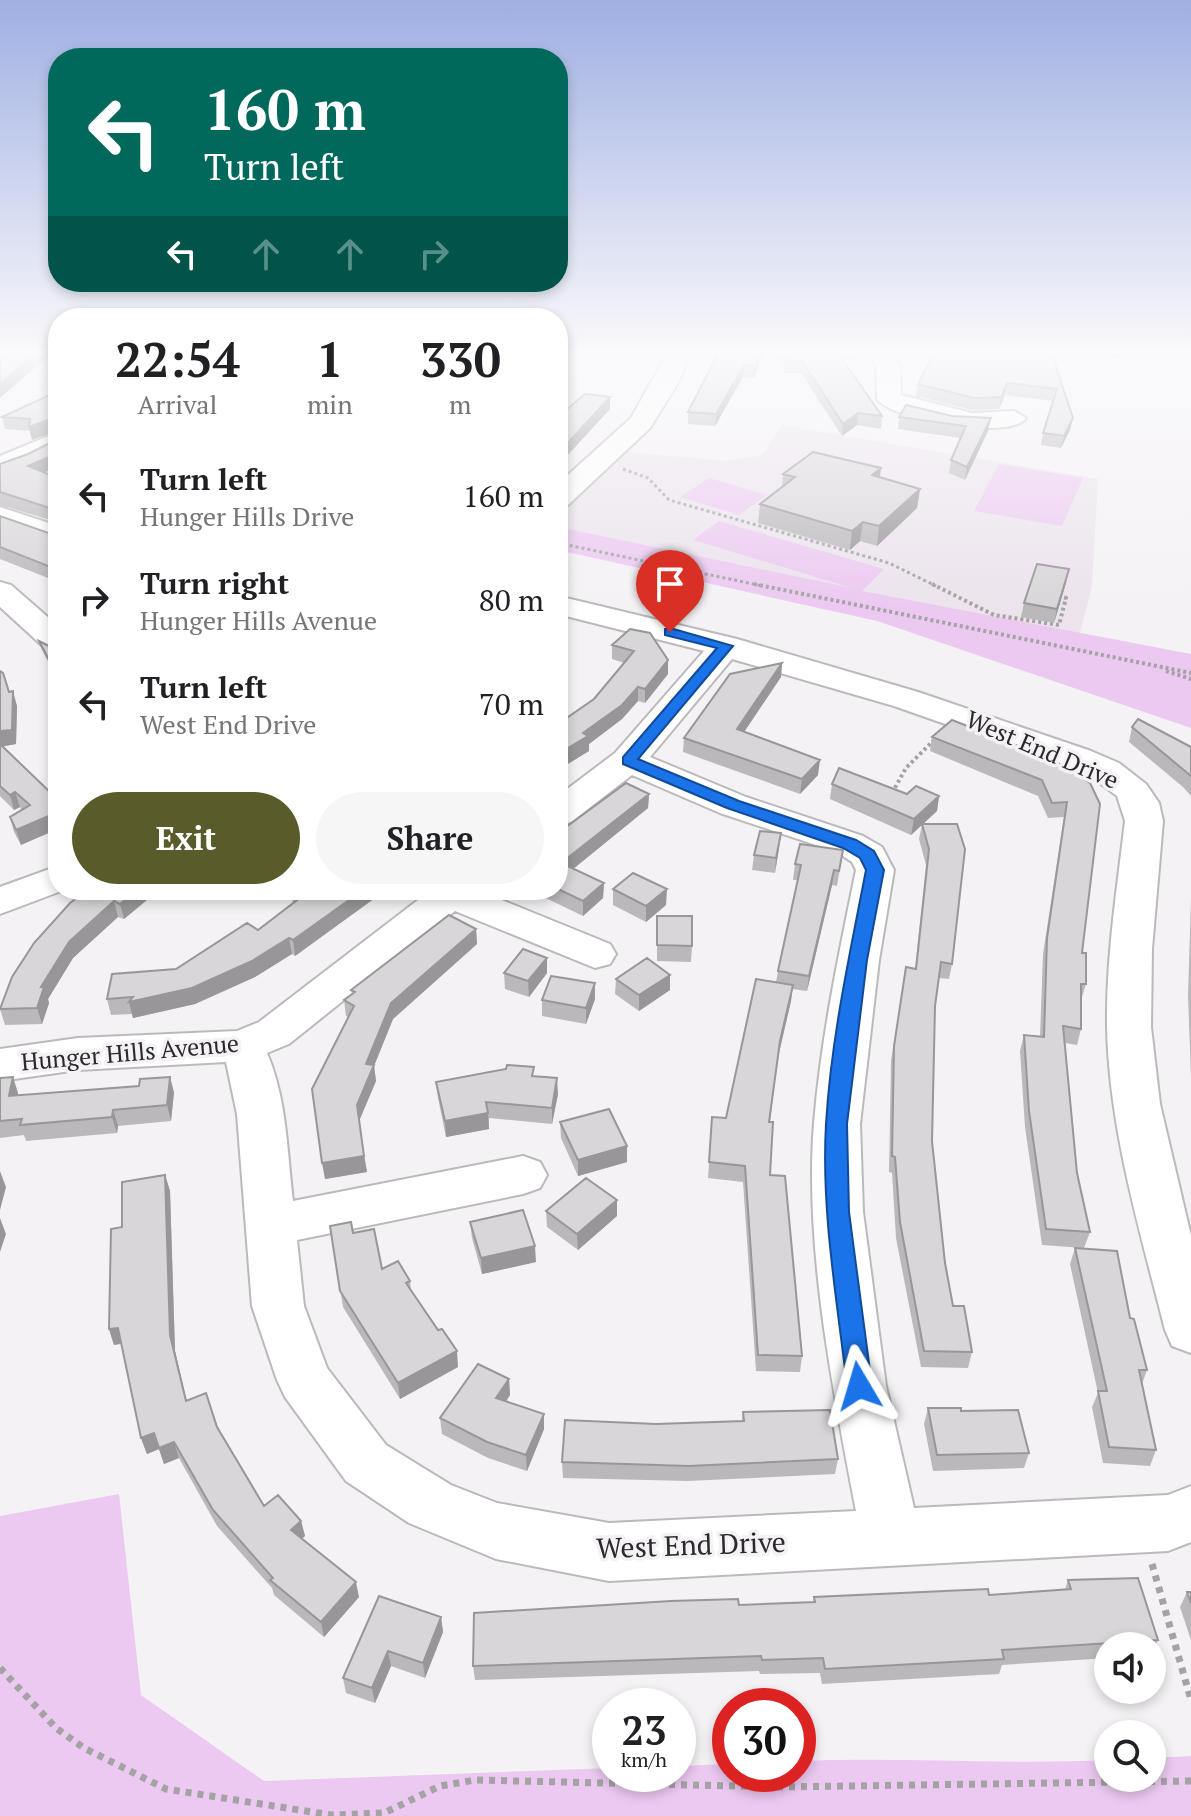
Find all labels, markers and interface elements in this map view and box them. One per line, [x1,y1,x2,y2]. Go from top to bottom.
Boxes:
text: 160 m [204,72,366,146]
icon: left [72,80,176,184]
text: Turn left [204,143,344,190]
icon: left [160,232,204,276]
icon: ahead [244,232,288,276]
icon: ahead [328,232,372,276]
icon: right [412,232,456,276]
text: 22:54 [115,327,240,391]
text: 1 [316,327,343,391]
text: 330 [420,327,501,391]
text: Arrival [138,387,217,421]
text: min [307,387,353,421]
text: m [449,387,472,421]
text: Turn left [140,459,267,499]
icon: left [72,474,116,518]
text: 160 m [463,476,544,516]
text: Hunger Hills Drive [140,499,354,533]
pin [636,550,704,632]
icon: arrive [648,562,692,606]
text: Turn right [140,563,289,603]
icon: right [72,578,116,622]
text: 80 m [479,580,544,620]
text: Hunger Hills Avenue [140,603,377,637]
text: Turn left [140,667,267,707]
icon: left [72,682,116,726]
text: 70 m [479,684,544,724]
street label: West End Drive [961,703,1124,796]
text: West End Drive [140,707,316,741]
button: Exit [72,792,300,884]
button: Share [316,792,544,884]
street label: Hunger Hills Avenue [20,1027,240,1077]
position arrow [817,1344,901,1428]
street label: West End Drive [595,1523,786,1566]
map controls [1094,1632,1166,1792]
button: sound [1094,1632,1166,1704]
speed limit sign: 30 [712,1688,816,1792]
text: 23 [621,1703,667,1756]
button: search [1094,1720,1166,1792]
text: km/h [621,1746,667,1773]

